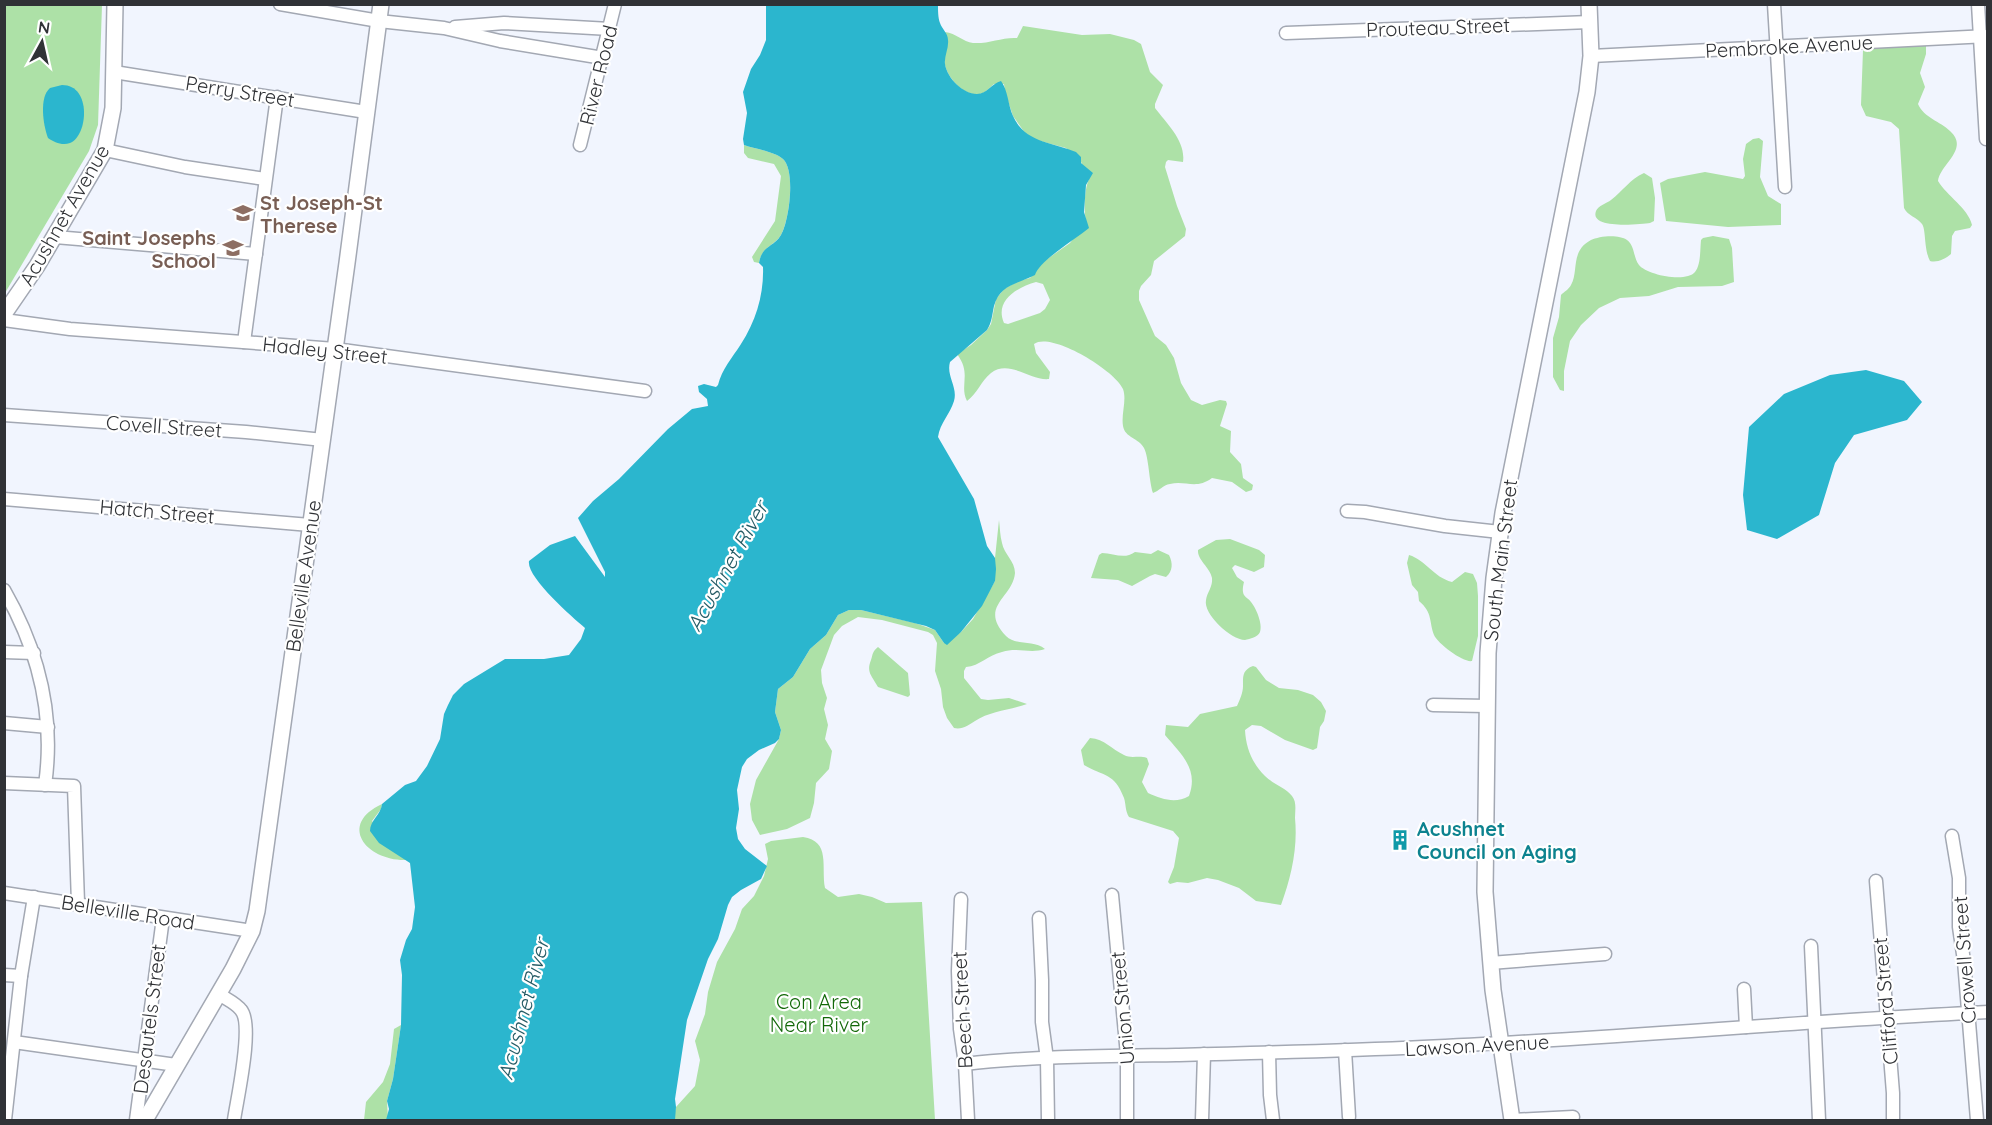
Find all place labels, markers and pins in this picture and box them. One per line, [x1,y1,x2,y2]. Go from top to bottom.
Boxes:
place label: St Joseph-St Therese [260,190,383,238]
school or university icon: St Joseph-St Therese [231,201,255,225]
place label: Saint Josephs School [82,225,216,273]
school or university icon: Saint Josephs School [221,236,245,260]
place label: Acushnet Council on Aging [1417,816,1577,864]
building icon: Acushnet Council on Aging [1388,828,1412,852]

